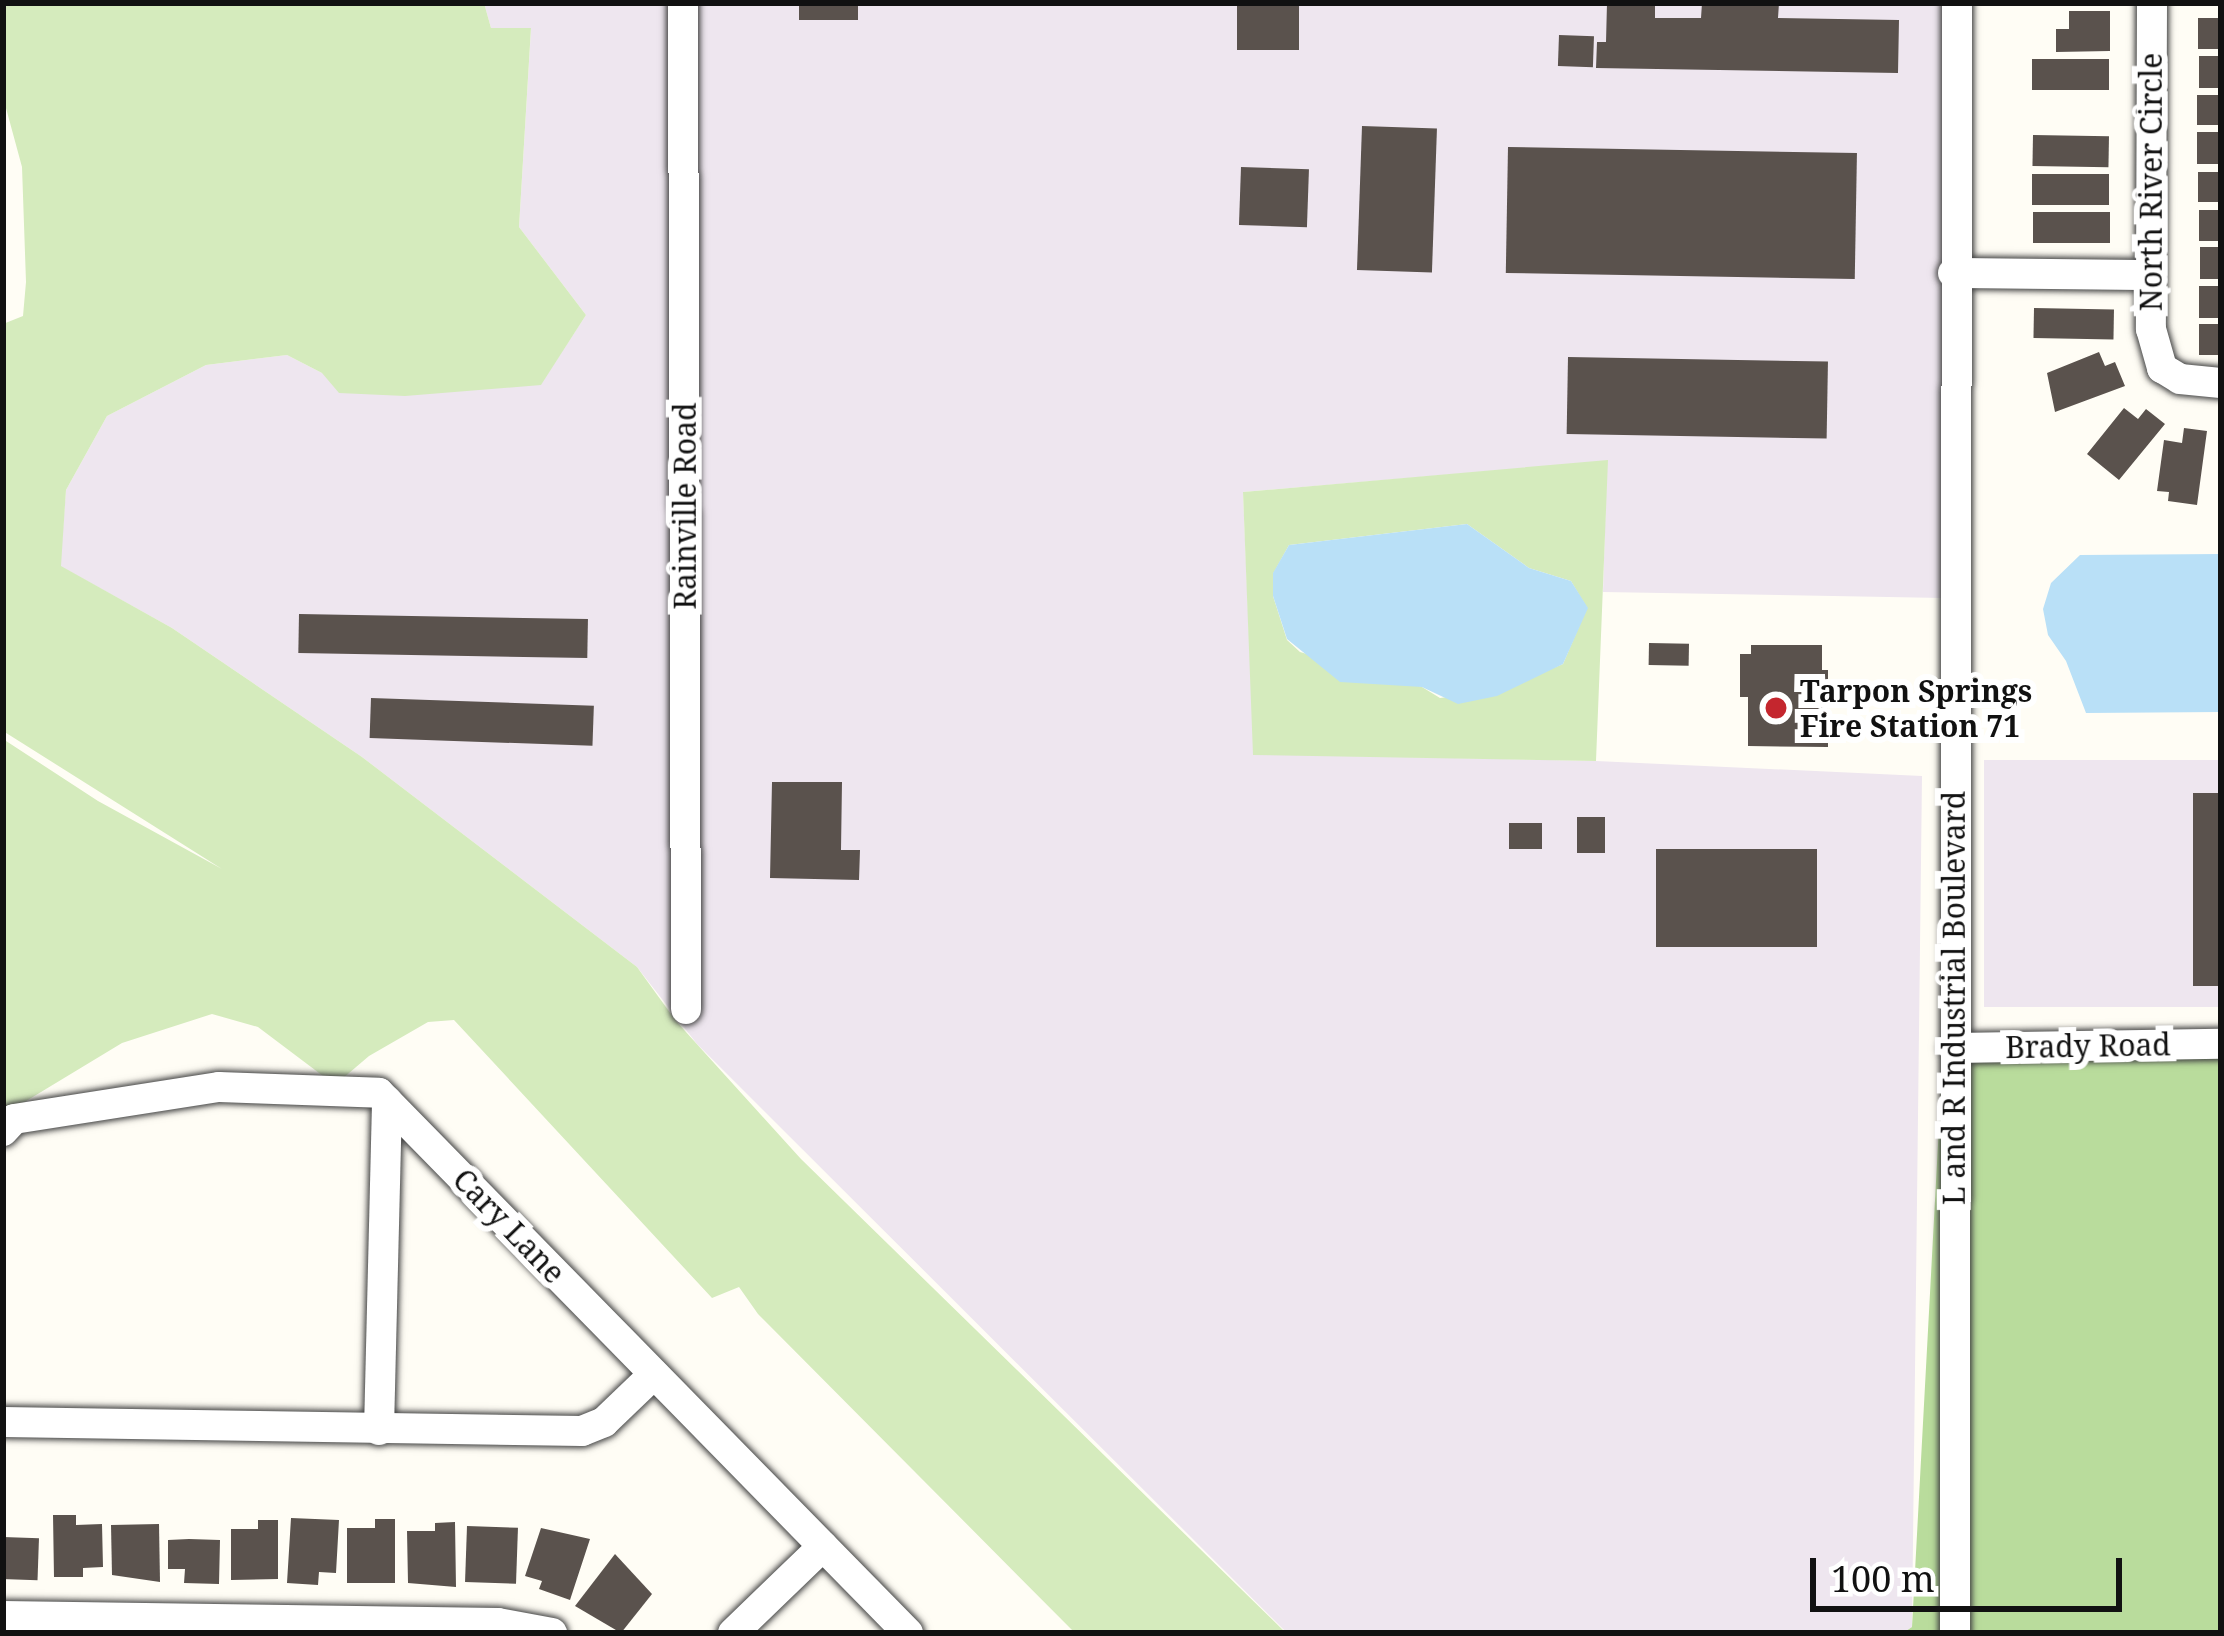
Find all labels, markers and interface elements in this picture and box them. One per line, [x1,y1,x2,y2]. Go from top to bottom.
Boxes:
street label: North River Circle [2133,53,2169,311]
street label: Rainville Road [667,402,703,610]
place label: Tarpon Springs Fire Station 71 [1800,673,2032,744]
marker: Tarpon Springs Fire Station 71 [1763,695,1789,721]
street label: L and R Industrial Boulevard [1936,791,1972,1205]
street label: Brady Road [2005,1027,2171,1065]
street label: Cary Lane [446,1161,572,1291]
scale bar [1816,1534,2128,1608]
text: 100 m [1831,1554,1935,1603]

